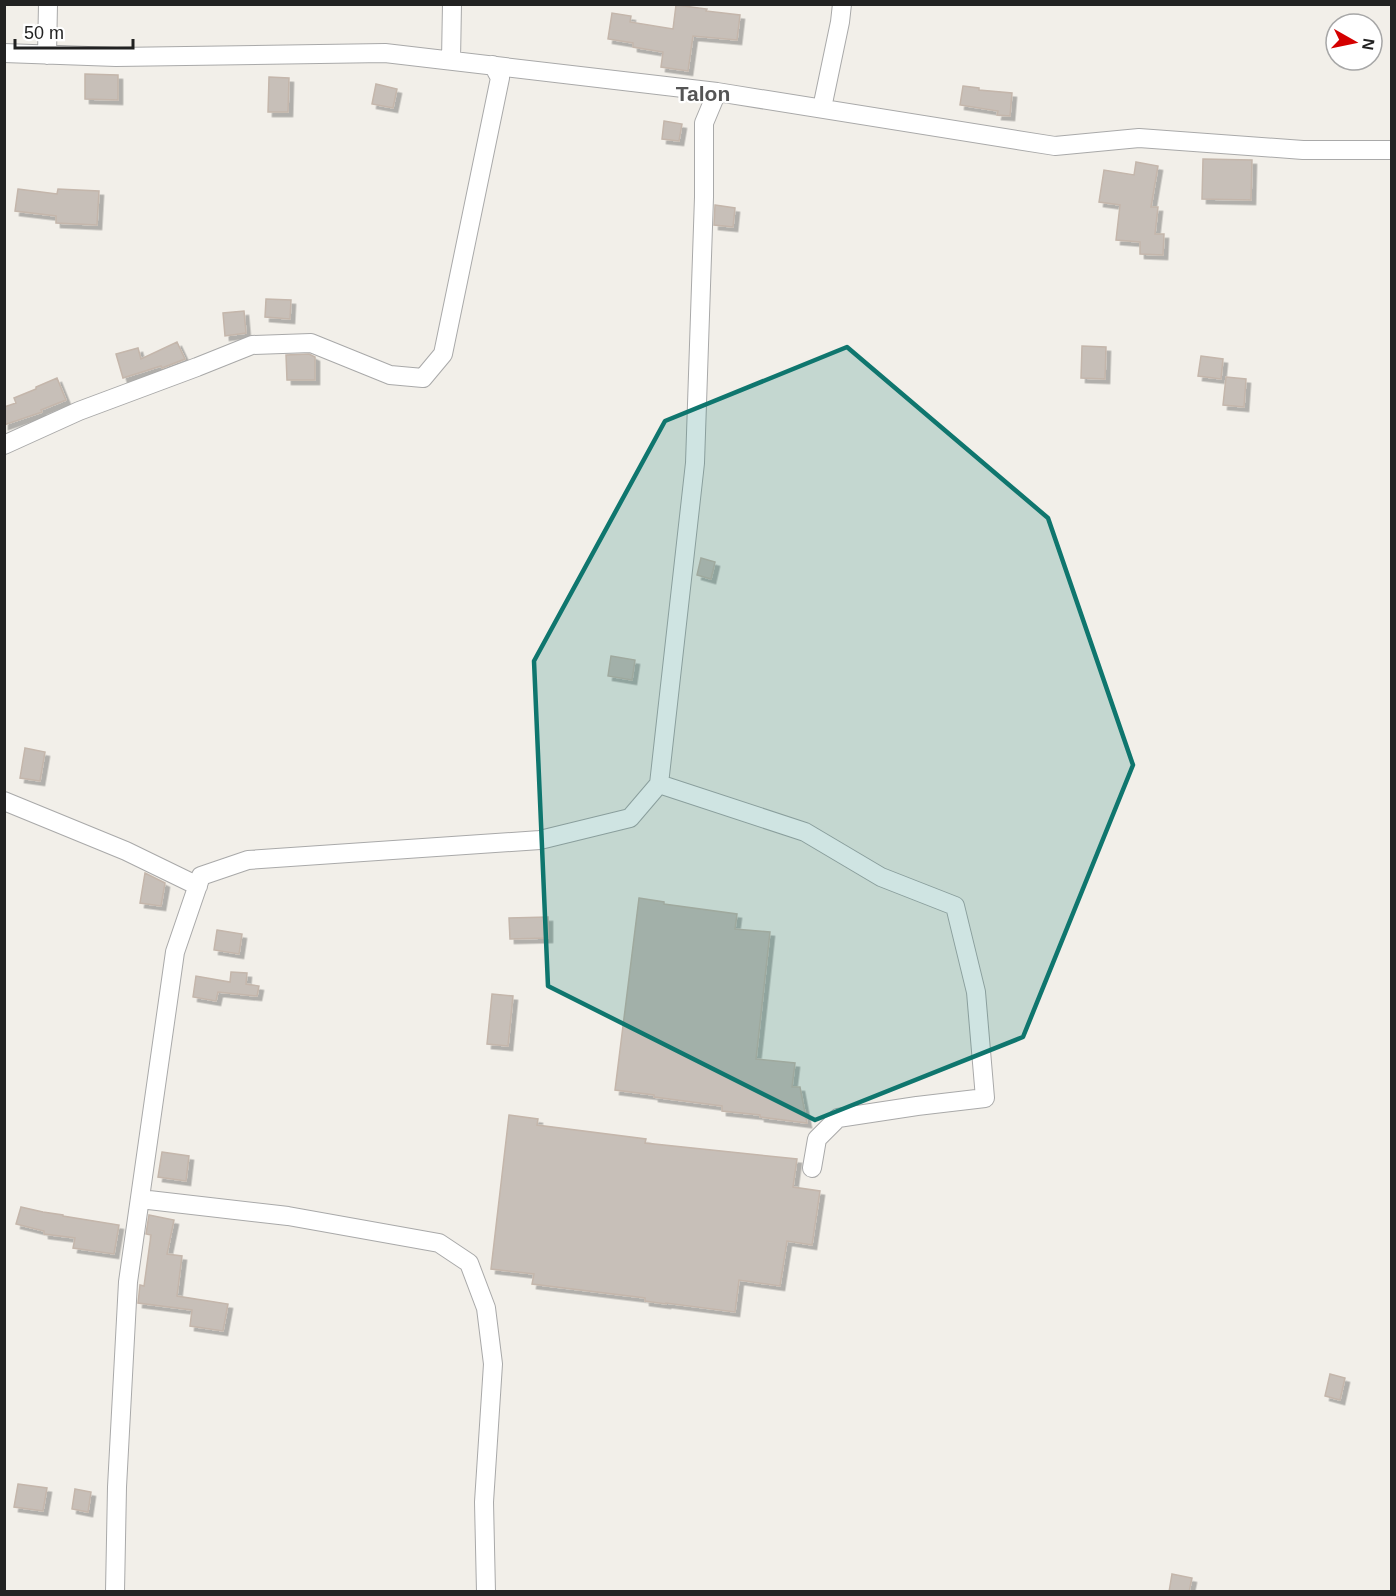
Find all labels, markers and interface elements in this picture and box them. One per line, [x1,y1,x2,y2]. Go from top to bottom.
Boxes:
scale bar [15,12,134,50]
north arrow [1324,12,1384,72]
text: 50 m [24,23,64,43]
text: N [1359,37,1378,51]
district label: Talon [676,82,730,105]

